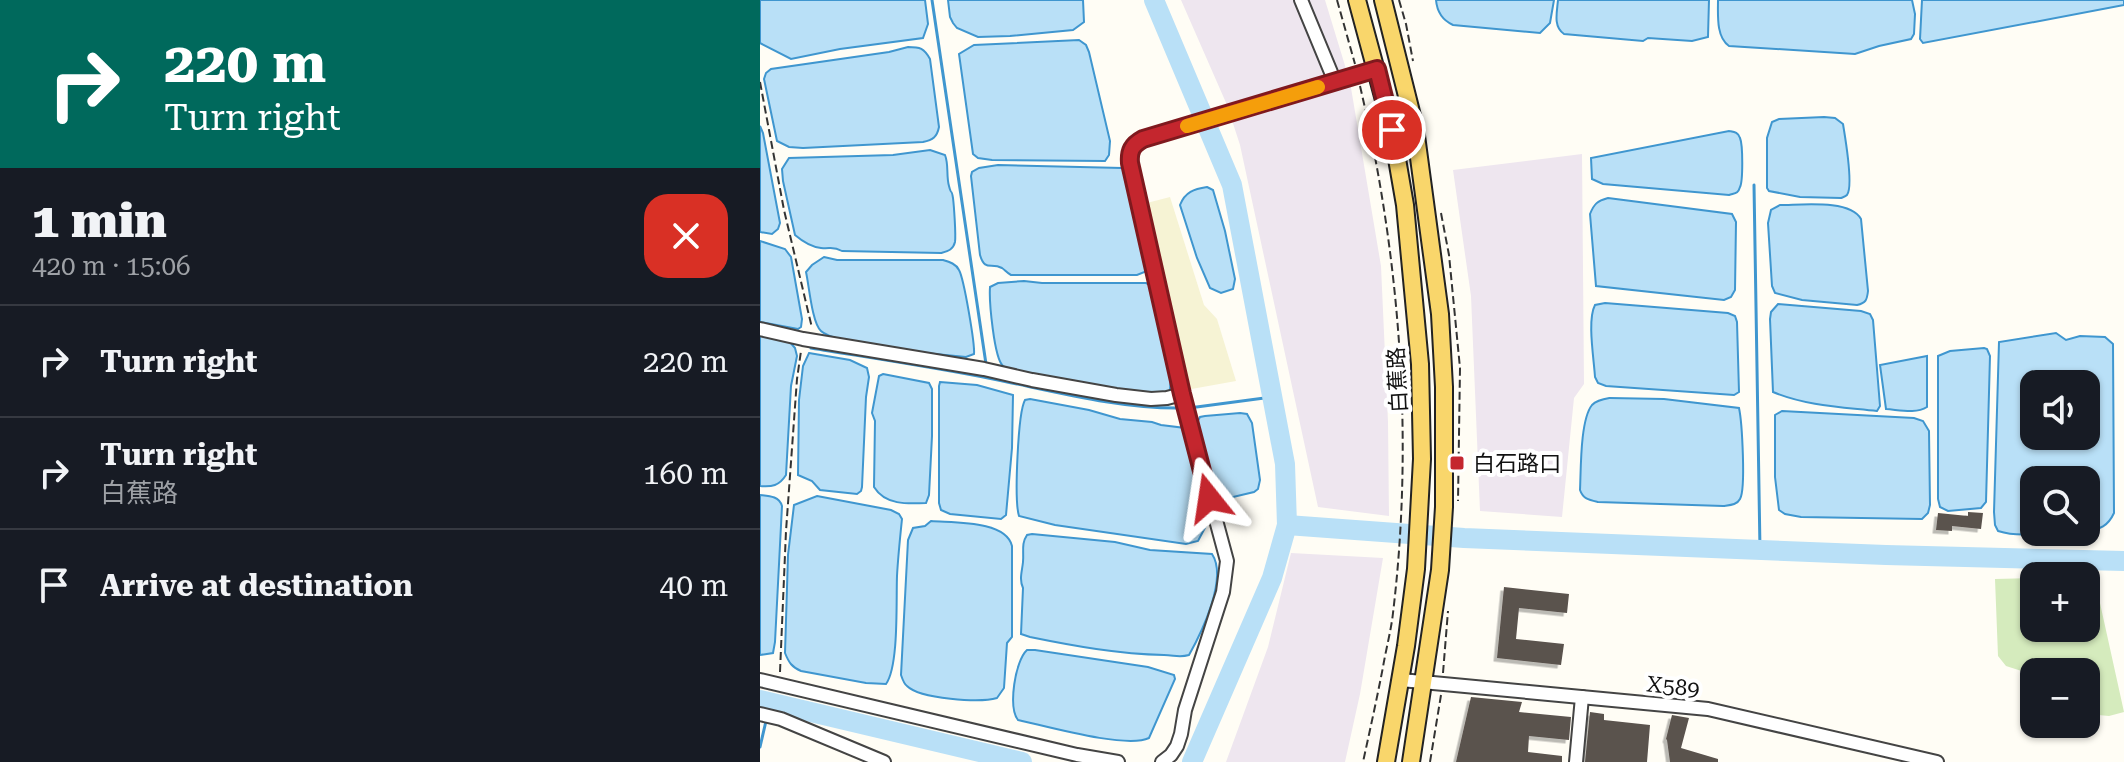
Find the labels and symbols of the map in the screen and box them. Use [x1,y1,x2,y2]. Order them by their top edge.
pin [1358,96,1426,164]
street label: 白蕉路 [1383,346,1412,414]
place label: 白石路口 [1473,451,1561,476]
marker: 白石路口 [1448,454,1466,472]
position arrow [1167,456,1251,540]
street label: X589 [1645,671,1701,702]

